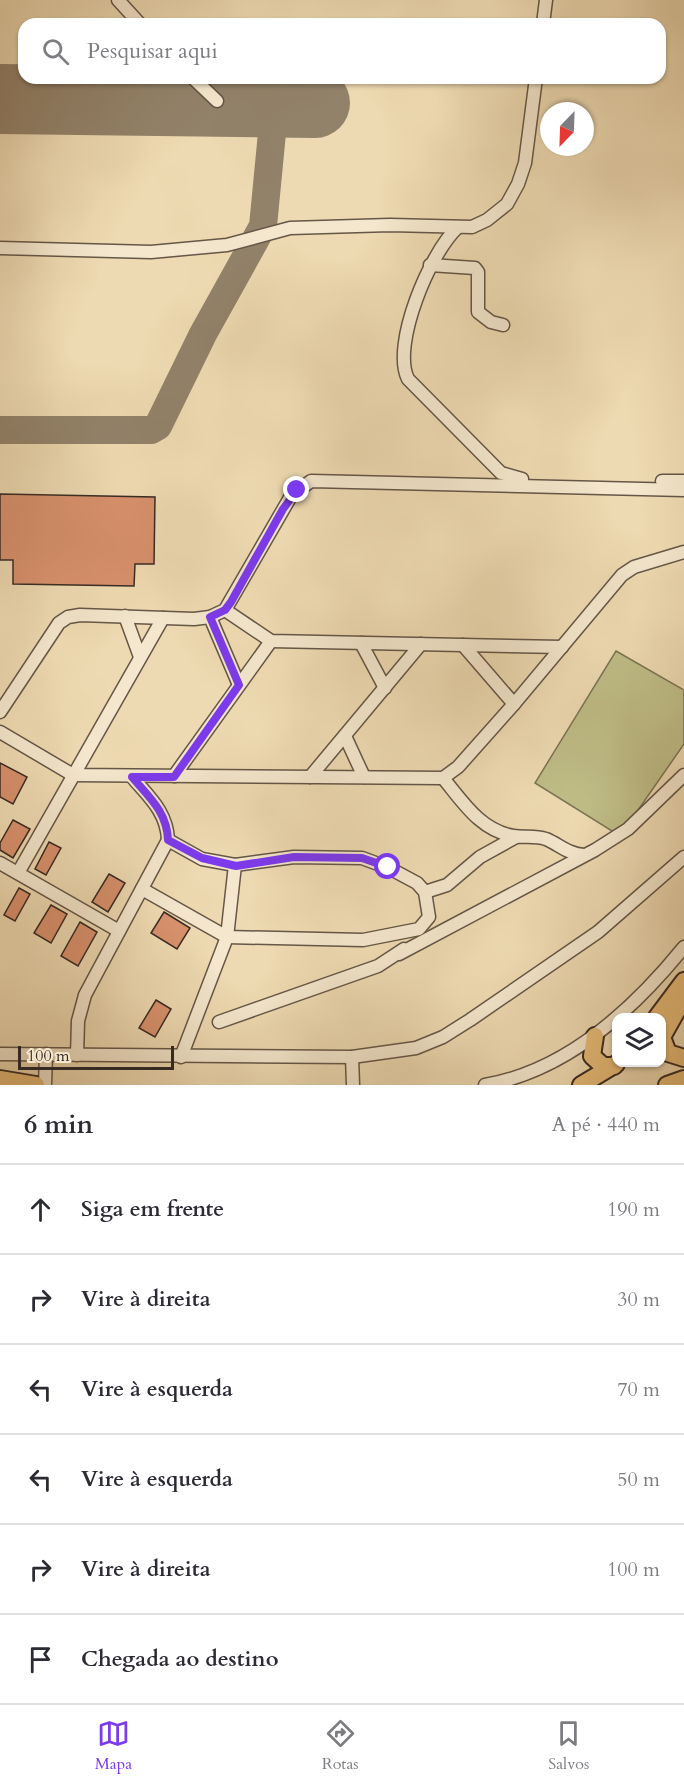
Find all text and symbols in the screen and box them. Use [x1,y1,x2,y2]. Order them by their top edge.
search box [18,18,666,84]
icon: search [39,35,72,68]
text: Pesquisar aqui [87,36,218,66]
north arrow [540,102,594,156]
route end [283,476,309,502]
route start [374,853,400,879]
map controls [612,1013,666,1067]
button: layers [612,1013,666,1067]
scale bar [18,1043,174,1070]
text: 100 m [27,1045,69,1067]
text: 6 min [24,1107,93,1142]
text: A pé · 440 m [552,1111,660,1138]
icon: ahead [24,1193,57,1226]
text: Siga em frente [81,1194,224,1224]
text: 190 m [607,1196,660,1223]
icon: right [24,1283,57,1316]
text: Vire à direita [81,1284,211,1314]
text: 30 m [617,1286,660,1313]
icon: left [24,1373,57,1406]
text: Vire à esquerda [81,1374,233,1404]
text: 70 m [617,1376,660,1403]
icon: left [24,1463,57,1496]
text: Vire à esquerda [81,1464,233,1494]
text: 50 m [617,1466,660,1493]
icon: right [24,1553,57,1586]
text: Vire à direita [81,1554,211,1584]
text: 100 m [607,1556,660,1583]
icon: arrive [24,1643,57,1676]
text: Chegada ao destino [81,1644,279,1674]
tab: Mapa [95,1717,132,1775]
tab: Rotas [322,1717,359,1775]
tab: Salvos [548,1717,589,1775]

